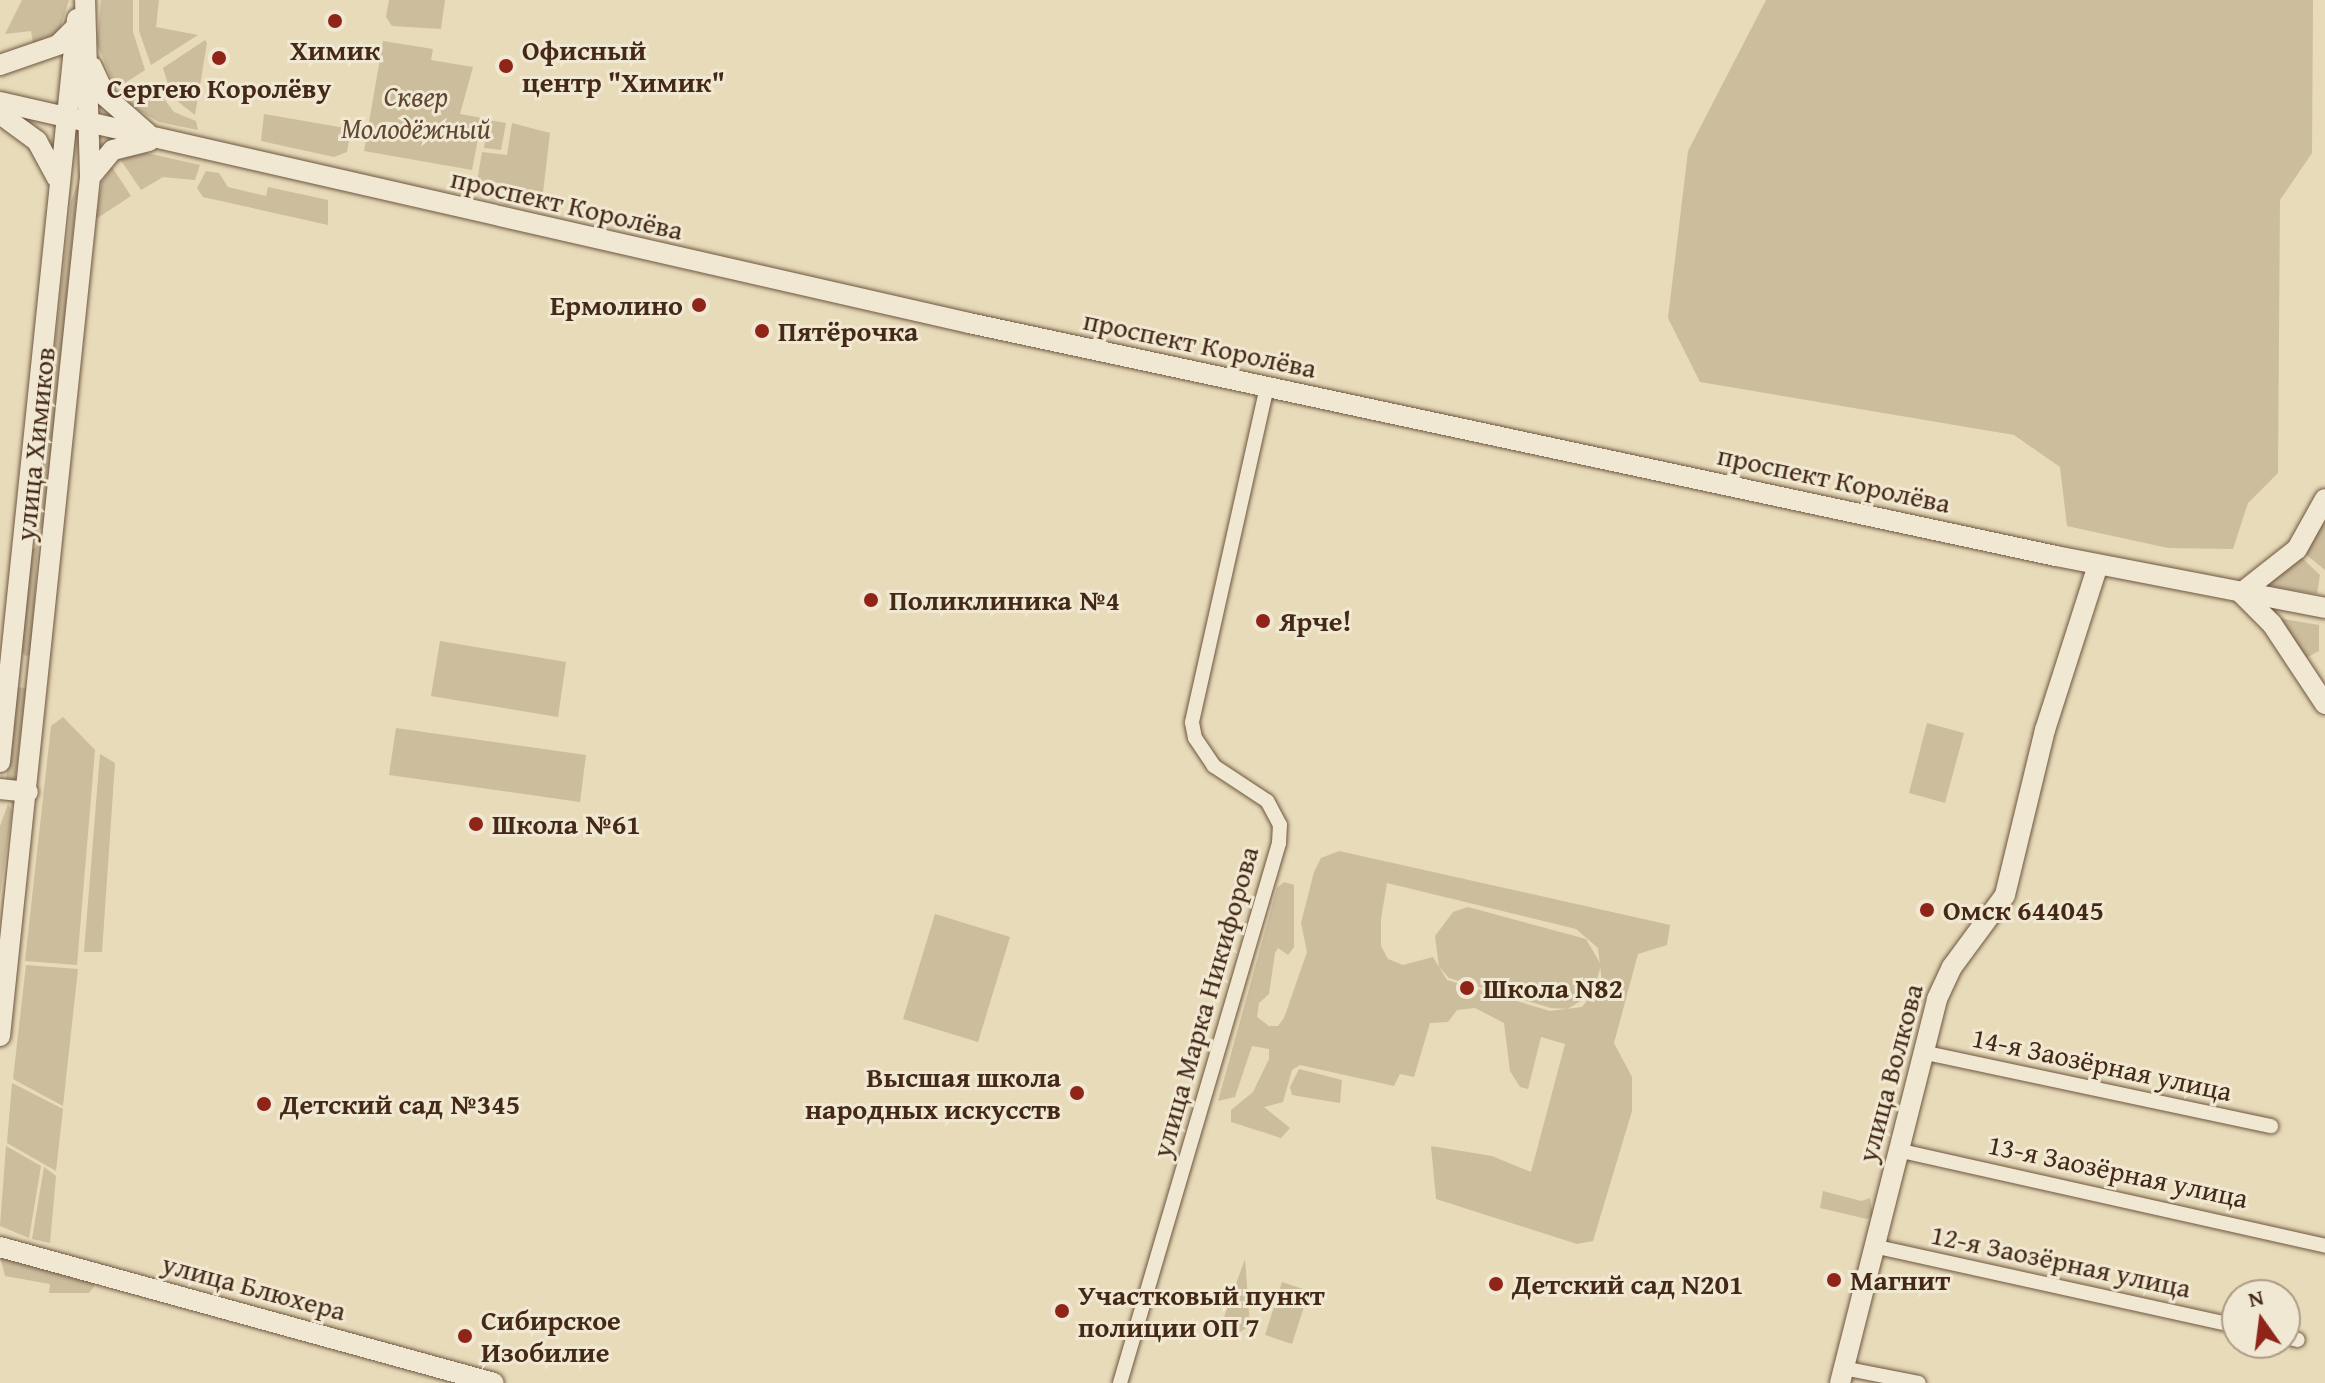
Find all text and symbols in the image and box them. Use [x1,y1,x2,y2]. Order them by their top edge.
marker: Химик [326,12,344,30]
place label: Химик [290,33,380,67]
place label: Офисный центр "Химик" [522,33,725,99]
marker: Сергею Королёву [210,49,228,67]
marker: Офисный центр "Химик" [497,57,515,75]
place label: Сергею Королёву [107,71,331,105]
park label: Сквер Молодёжный [341,79,491,145]
street label: проспект Королёва [448,161,686,247]
place label: Ермолино [550,288,683,322]
marker: Ермолино [690,296,708,314]
street label: проспект Королёва [1080,303,1320,385]
place label: Пятёрочка [778,314,918,348]
marker: Пятёрочка [753,322,771,340]
street label: улица Химиков [8,345,62,543]
street label: проспект Королёва [1714,438,1954,520]
place label: Поликлиника №4 [889,583,1120,617]
marker: Поликлиника №4 [860,589,882,611]
place label: Ярче! [1279,604,1352,638]
marker: Ярче! [1254,612,1272,630]
place label: Школа №61 [492,807,641,841]
marker: Школа №61 [467,815,485,833]
street label: улица Марка Никифорова [1144,842,1266,1162]
place label: Омск 644045 [1943,893,2104,927]
marker: Омск 644045 [1918,901,1936,919]
place label: Школа N82 [1483,971,1623,1005]
marker: Школа N82 [1458,979,1476,997]
street label: улица Волкова [1850,980,1930,1166]
street label: 14-я Заозёрная улица [1969,1020,2235,1108]
place label: Высшая школа народных искусств [805,1060,1061,1126]
marker: Высшая школа народных искусств [1068,1084,1086,1102]
place label: Детский сад №345 [280,1087,520,1121]
marker: Детский сад №345 [255,1095,273,1113]
street label: 13-я Заозёрная улица [1985,1127,2251,1215]
street label: 12-я Заозёрная улица [1928,1217,2194,1305]
street label: улица Блюхера [158,1246,350,1328]
place label: Магнит [1850,1263,1950,1297]
place label: Детский сад N201 [1512,1267,1743,1301]
marker: Магнит [1825,1271,1843,1289]
marker: Детский сад N201 [1487,1275,1505,1293]
place label: Участковый пункт полиции ОП 7 [1078,1278,1325,1344]
north arrow [2221,1279,2301,1359]
text: N [2245,1280,2267,1315]
marker: Участковый пункт полиции ОП 7 [1053,1302,1071,1320]
place label: Сибирское Изобилие [481,1303,621,1369]
marker: Сибирское Изобилие [456,1327,474,1345]

